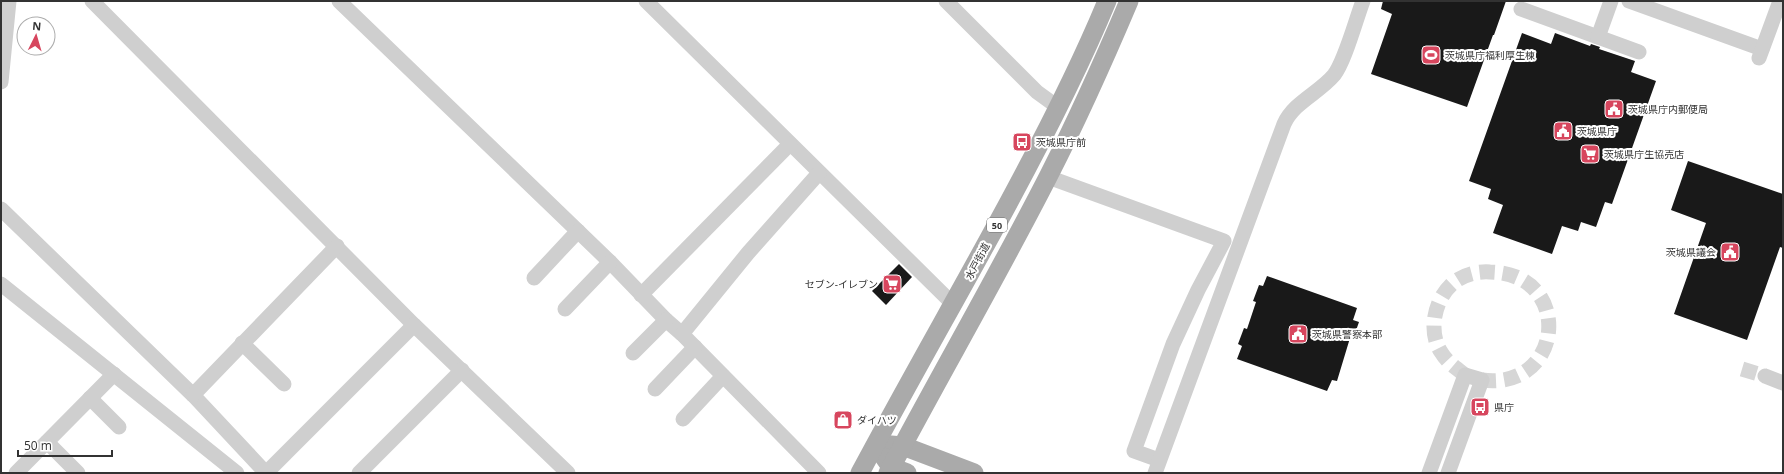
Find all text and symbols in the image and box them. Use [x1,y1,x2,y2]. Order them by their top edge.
north arrow [16,16,56,56]
text: N [32,18,42,33]
sports icon: 茨城県庁福利厚生棟 [1420,44,1442,66]
place label: 茨城県庁福利厚生棟 [1445,48,1535,62]
public building icon: 茨城県庁内郵便局 [1603,98,1625,120]
place label: 茨城県庁内郵便局 [1628,102,1708,116]
public building icon: 茨城県庁 [1552,120,1574,142]
place label: 茨城県庁 [1577,124,1617,138]
bus stop icon: 茨城県庁前 [1011,131,1033,153]
place label: 茨城県庁前 [1036,135,1086,149]
supermarket icon: 茨城県庁生協売店 [1579,143,1601,165]
place label: 茨城県庁生協売店 [1604,147,1684,161]
road number: 50 [987,218,1007,232]
street label: 水戸街道 [961,240,993,282]
public building icon: 茨城県議会 [1719,241,1741,263]
place label: 茨城県議会 [1666,245,1716,259]
supermarket icon: セブン-イレブン [881,273,903,295]
place label: セブン-イレブン [805,277,878,291]
public building icon: 茨城県警察本部 [1287,323,1309,345]
place label: 茨城県警察本部 [1312,327,1382,341]
bus stop icon: 県庁 [1469,396,1491,418]
place label: 県庁 [1494,400,1514,414]
shop icon: ダイハツ [832,409,854,431]
place label: ダイハツ [857,413,897,427]
scale bar [18,432,112,458]
text: 50 m [24,437,52,454]

